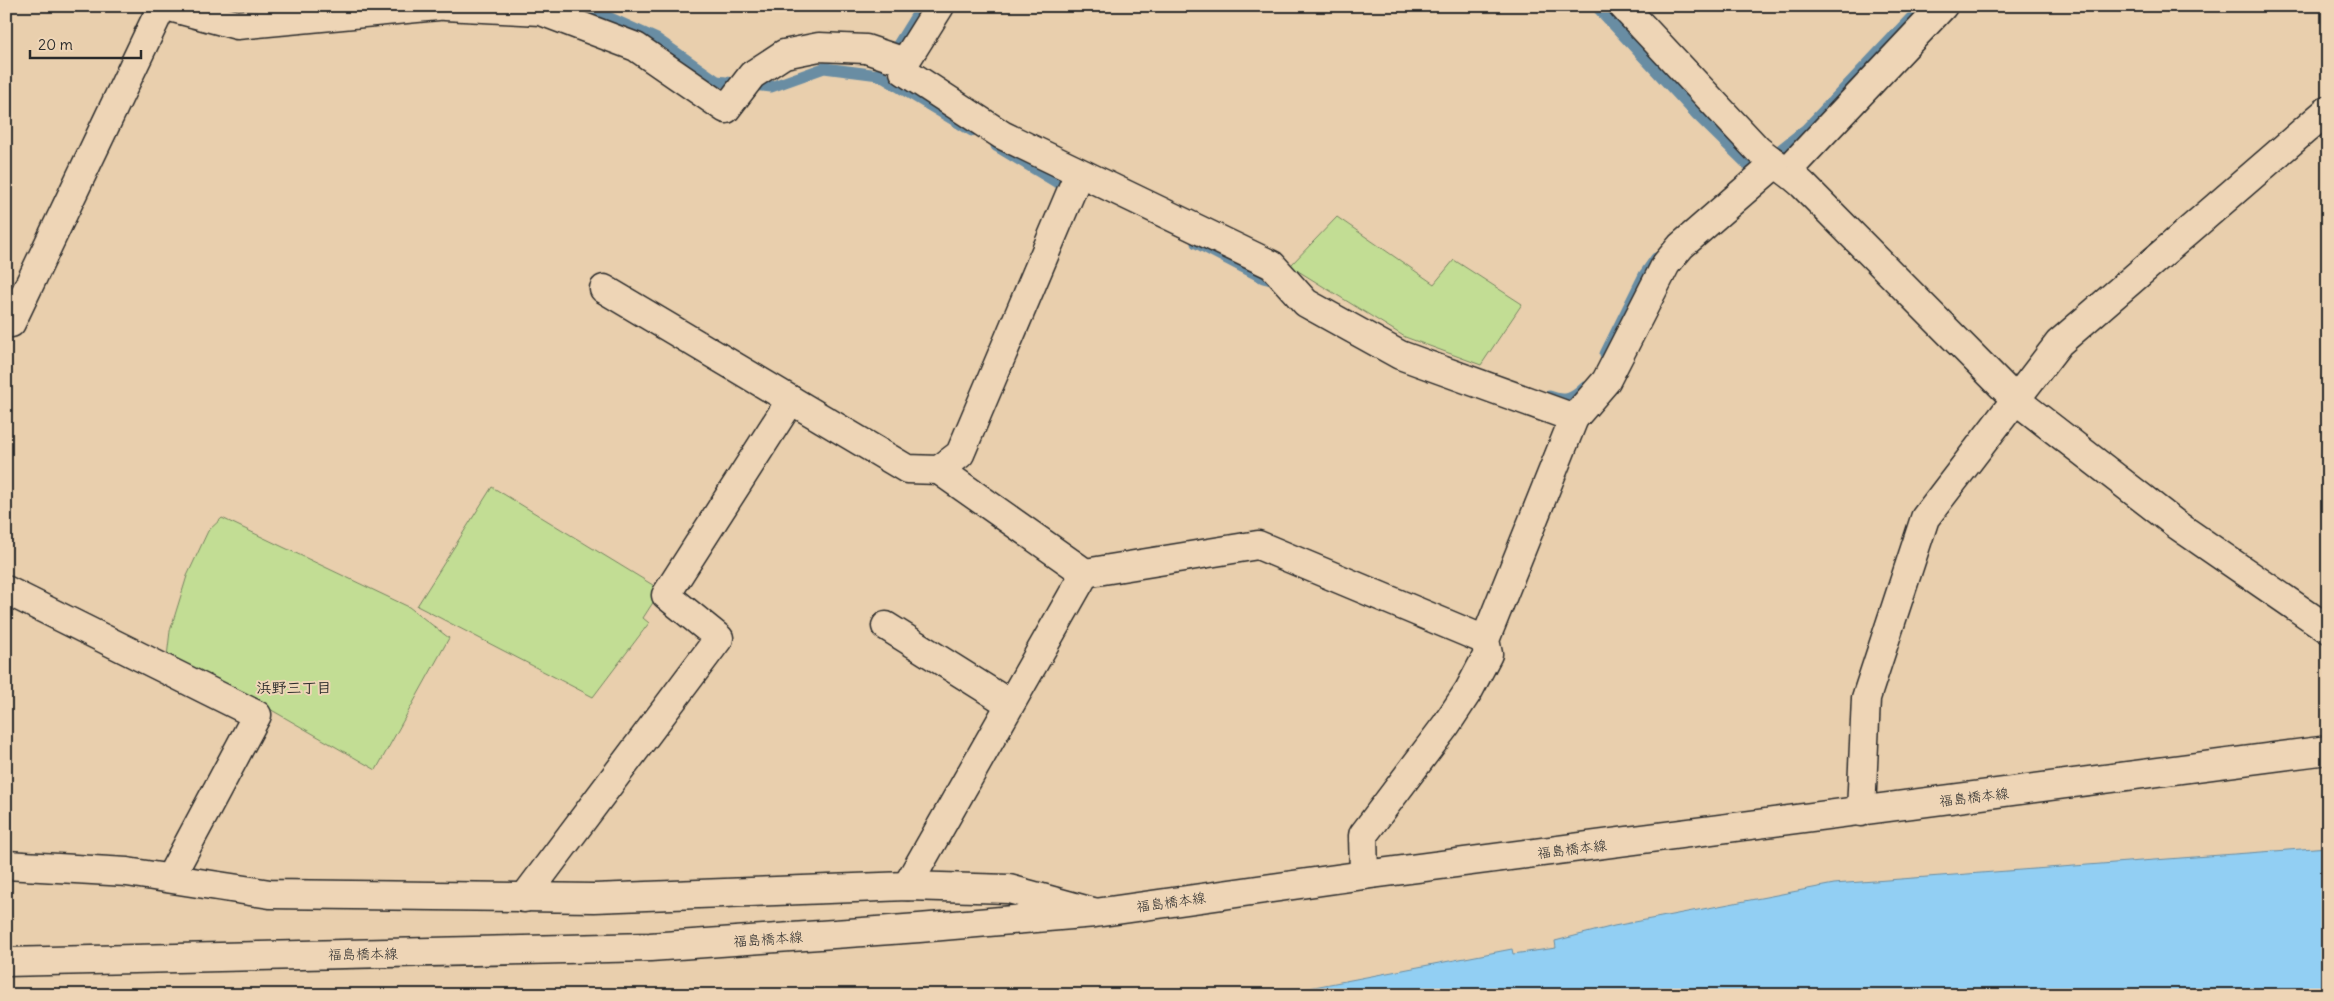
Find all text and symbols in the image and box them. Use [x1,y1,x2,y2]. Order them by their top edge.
scale bar [30,28,141,60]
text: 20 m [38,35,73,54]
district label: 浜野三丁目 [256,678,332,697]
street label: 福島橋本線 [1938,784,2010,810]
street label: 福島橋本線 [1536,836,1608,862]
street label: 福島橋本線 [1135,888,1207,916]
street label: 福島橋本線 [732,928,804,950]
street label: 福島橋本線 [328,944,398,964]

